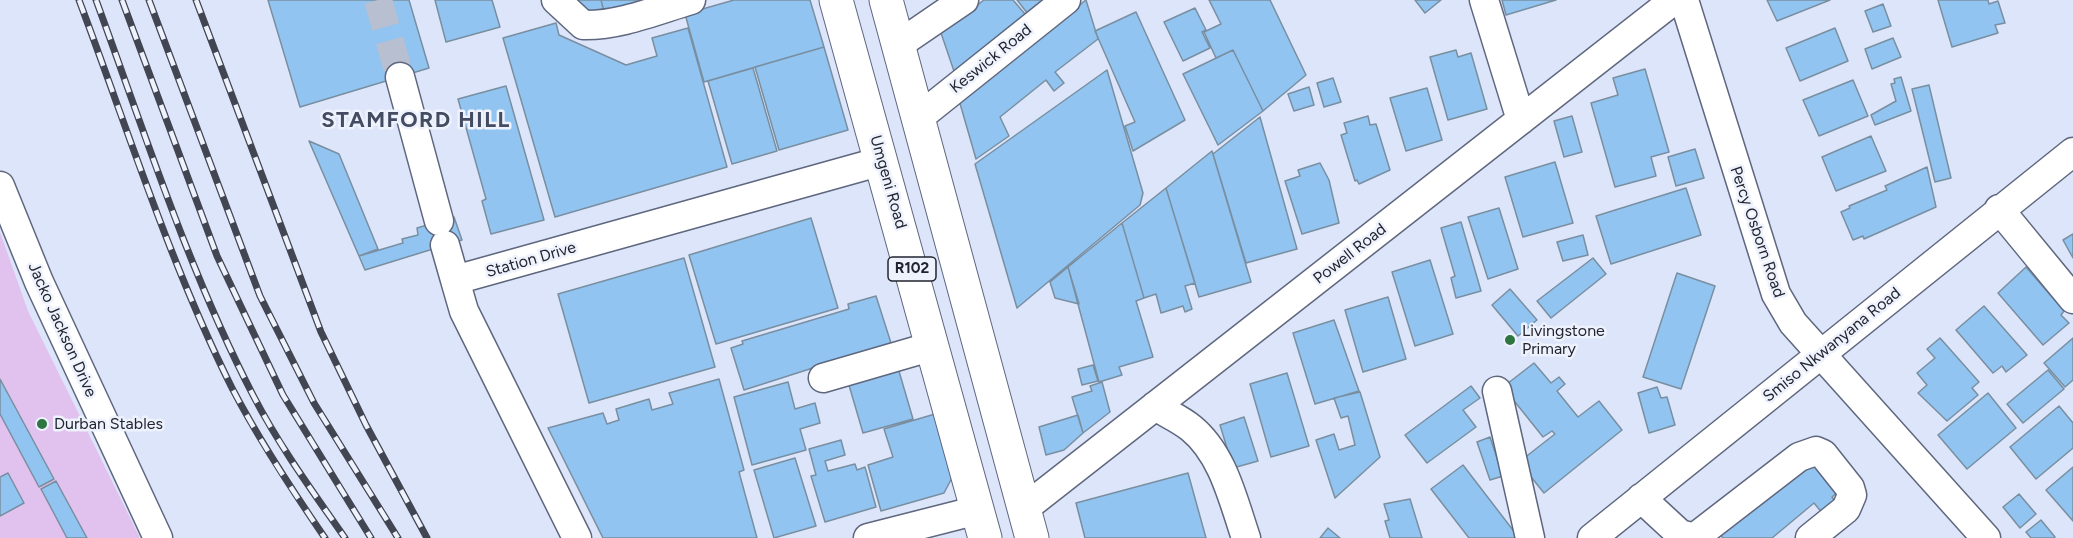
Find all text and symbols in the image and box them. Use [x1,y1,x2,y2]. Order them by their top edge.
street label: Keswick Road [946,20,1036,98]
district label: STAMFORD HILL [321,108,511,134]
street label: Umgeni Road [865,133,911,231]
street label: Percy Osborn Road [1726,164,1788,300]
street label: Powell Road [1310,220,1390,288]
street label: Station Drive [484,238,578,282]
road number: R102 [888,257,936,281]
street label: Jacko Jackson Drive [24,260,100,400]
street label: Smiso Nkwanyana Road [1759,284,1905,406]
place label: Livingstone Primary [1522,321,1605,359]
marker: Livingstone Primary [1503,333,1517,347]
place label: Durban Stables [54,414,163,434]
marker: Durban Stables [35,417,49,431]

